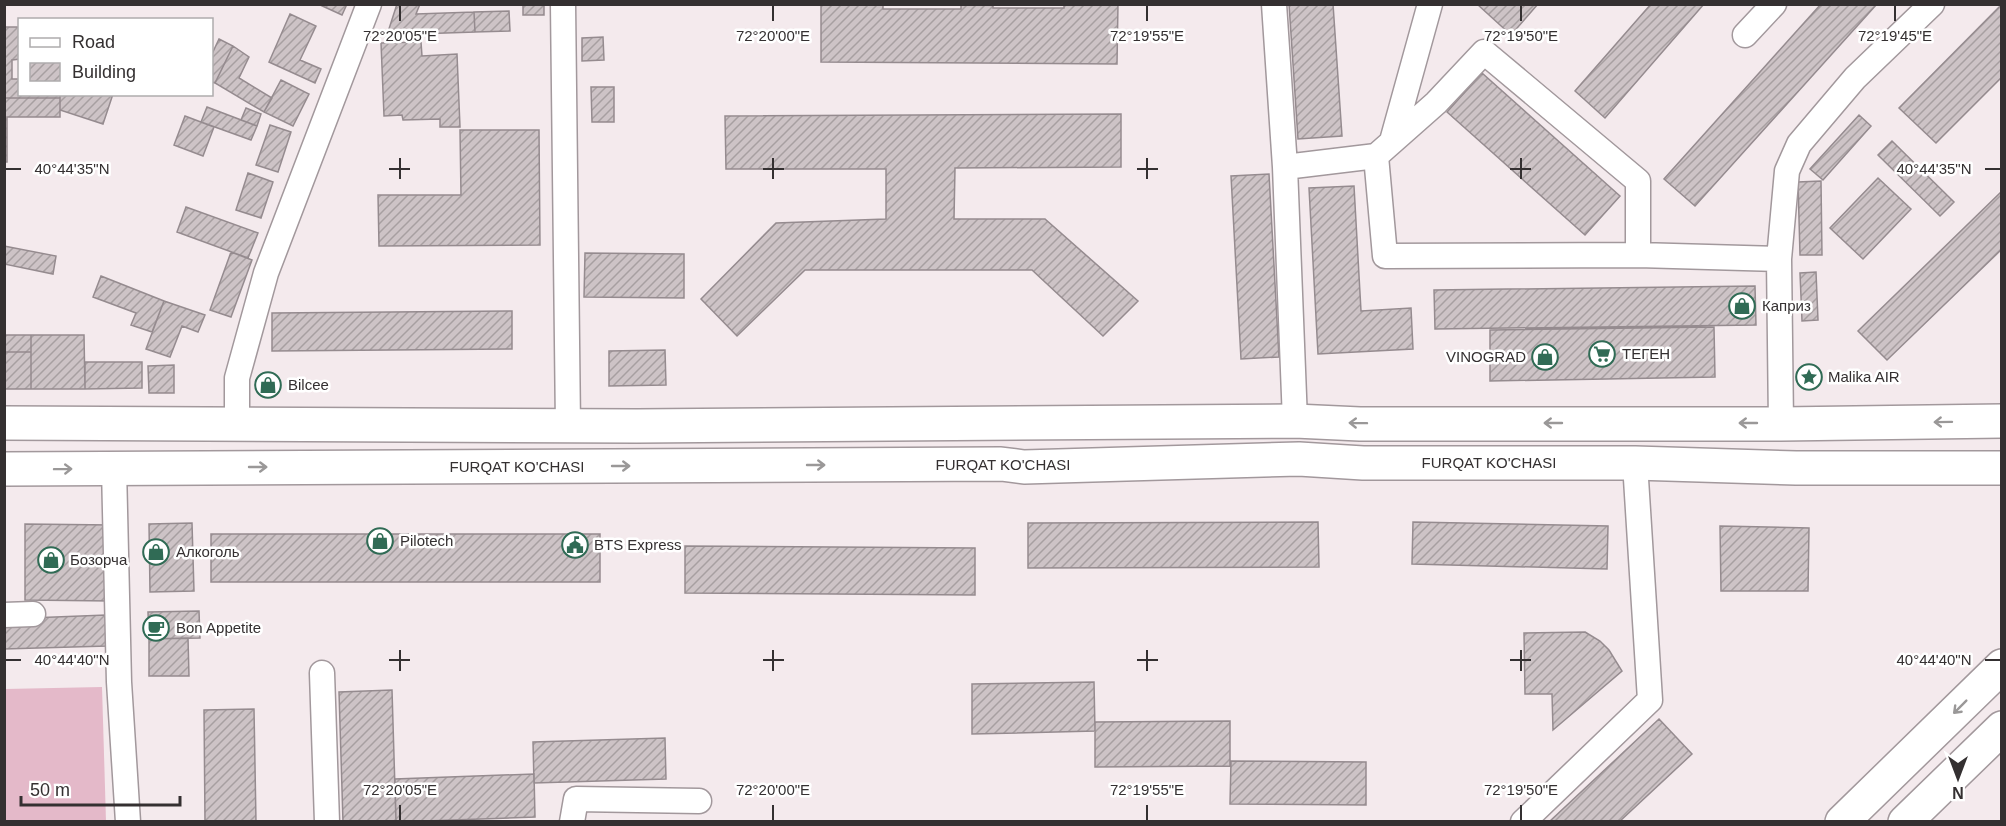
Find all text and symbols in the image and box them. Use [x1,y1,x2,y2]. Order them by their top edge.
legend [18,18,213,96]
text: 72°20'05"E [363,27,437,44]
text: 72°20'00"E [736,27,810,44]
text: 72°19'55"E [1110,27,1184,44]
text: 72°19'50"E [1484,27,1558,44]
text: 72°19'45"E [1858,27,1932,44]
text: Road [72,32,115,52]
text: Building [72,62,136,82]
text: 40°44'35"N [34,160,110,177]
text: 40°44'35"N [1896,160,1972,177]
shop icon: Каприз [1727,291,1757,321]
place label: Каприз [1762,297,1811,314]
supermarket icon: ТЕГЕН [1587,339,1617,369]
shop icon: VINOGRAD [1530,342,1560,372]
place label: ТЕГЕН [1622,345,1670,362]
place label: VINOGRAD [1446,348,1526,365]
place icon: Malika AIR [1794,362,1824,392]
place label: Malika AIR [1828,368,1900,385]
shop icon: Bilcee [253,370,283,400]
place label: Bilcee [288,376,329,393]
one-way arrow [1934,416,1954,428]
one-way arrow [1544,417,1564,429]
one-way arrow [1349,418,1369,429]
one-way arrow [1739,418,1759,429]
street label: FURQAT KO'CHASI [1422,454,1556,471]
street label: FURQAT KO'CHASI [936,456,1070,473]
street label: FURQAT KO'CHASI [450,458,584,475]
one-way arrow [805,459,825,471]
one-way arrow [247,461,267,473]
one-way arrow [610,461,630,472]
one-way arrow [52,463,72,474]
shop icon: Pilotech [365,526,395,556]
public building icon: BTS Express [560,530,590,560]
place label: Pilotech [400,532,453,549]
place label: BTS Express [594,536,682,553]
shop icon: Алкоголь [141,537,171,567]
place label: Алкоголь [176,543,240,560]
shop icon: Бозорча [36,545,66,575]
place label: Бозорча [70,551,128,568]
cafe icon: Bon Appetite [141,613,171,643]
place label: Bon Appetite [176,619,261,636]
text: 40°44'40"N [34,651,110,668]
text: 40°44'40"N [1896,651,1972,668]
one-way arrow [1953,699,1968,714]
north arrow [1928,748,1988,808]
scale bar [21,769,180,807]
text: 50 m [30,780,70,800]
text: 72°20'05"E [363,781,437,798]
text: 72°20'00"E [736,781,810,798]
text: 72°19'55"E [1110,781,1184,798]
text: 72°19'50"E [1484,781,1558,798]
text: N [1952,784,1964,801]

